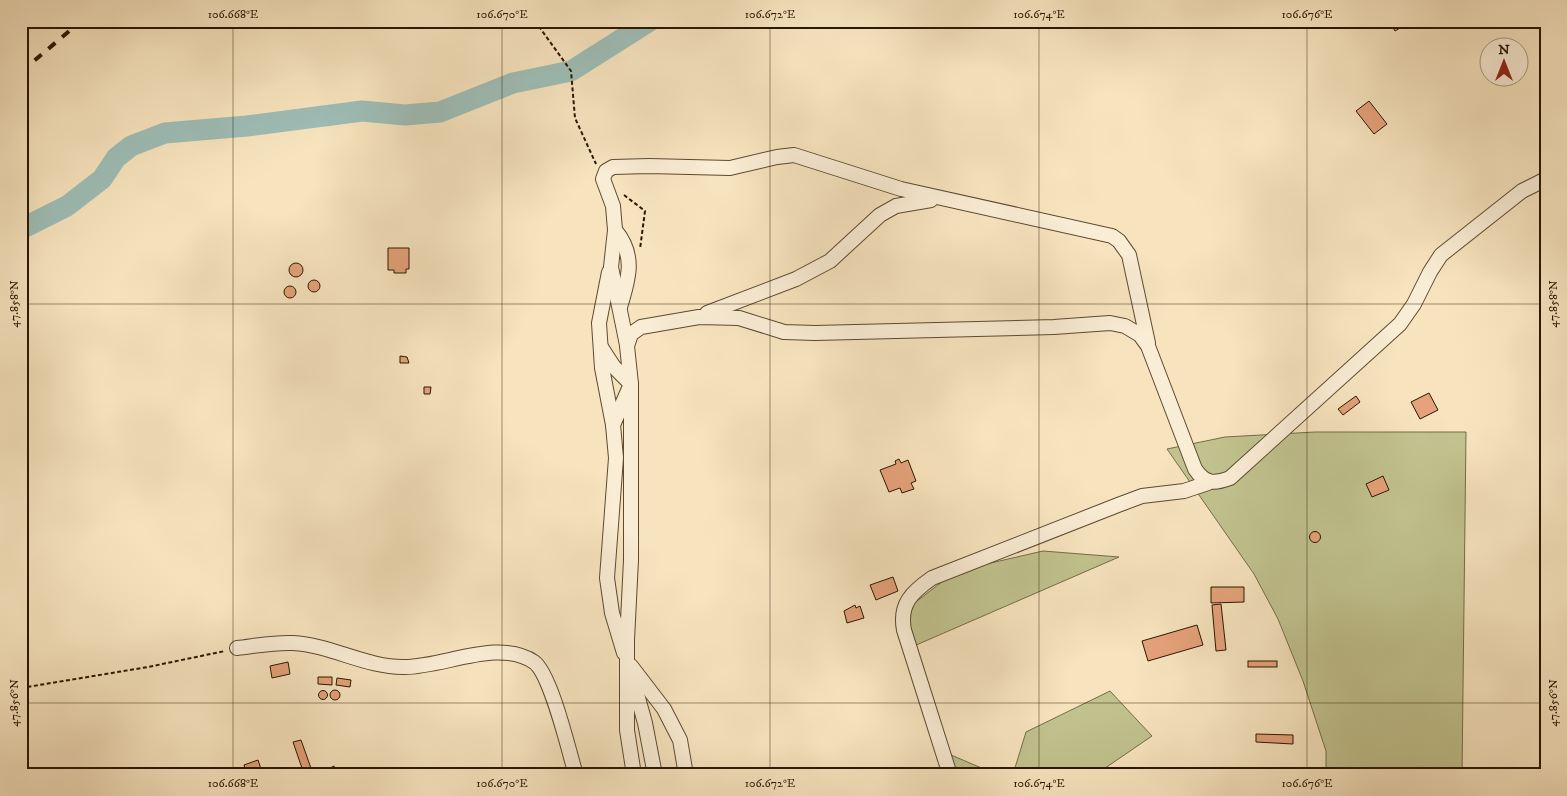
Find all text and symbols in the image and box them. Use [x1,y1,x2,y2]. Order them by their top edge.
text: 106.668°E [208,7,259,22]
text: 106.670°E [476,7,528,22]
text: 106.672°E [745,7,796,22]
text: 106.674°E [1013,7,1065,22]
text: 106.676°E [1281,7,1333,22]
north arrow [1480,38,1530,88]
text: N [1498,41,1510,59]
text: 47.858°N [7,280,22,328]
text: 47.858°N [1546,280,1561,328]
text: 47.856°N [7,679,22,727]
text: 47.856°N [1546,679,1561,727]
text: 106.668°E [208,776,259,791]
text: 106.670°E [476,776,528,791]
text: 106.672°E [745,776,796,791]
text: 106.674°E [1013,776,1065,791]
text: 106.676°E [1281,776,1333,791]

